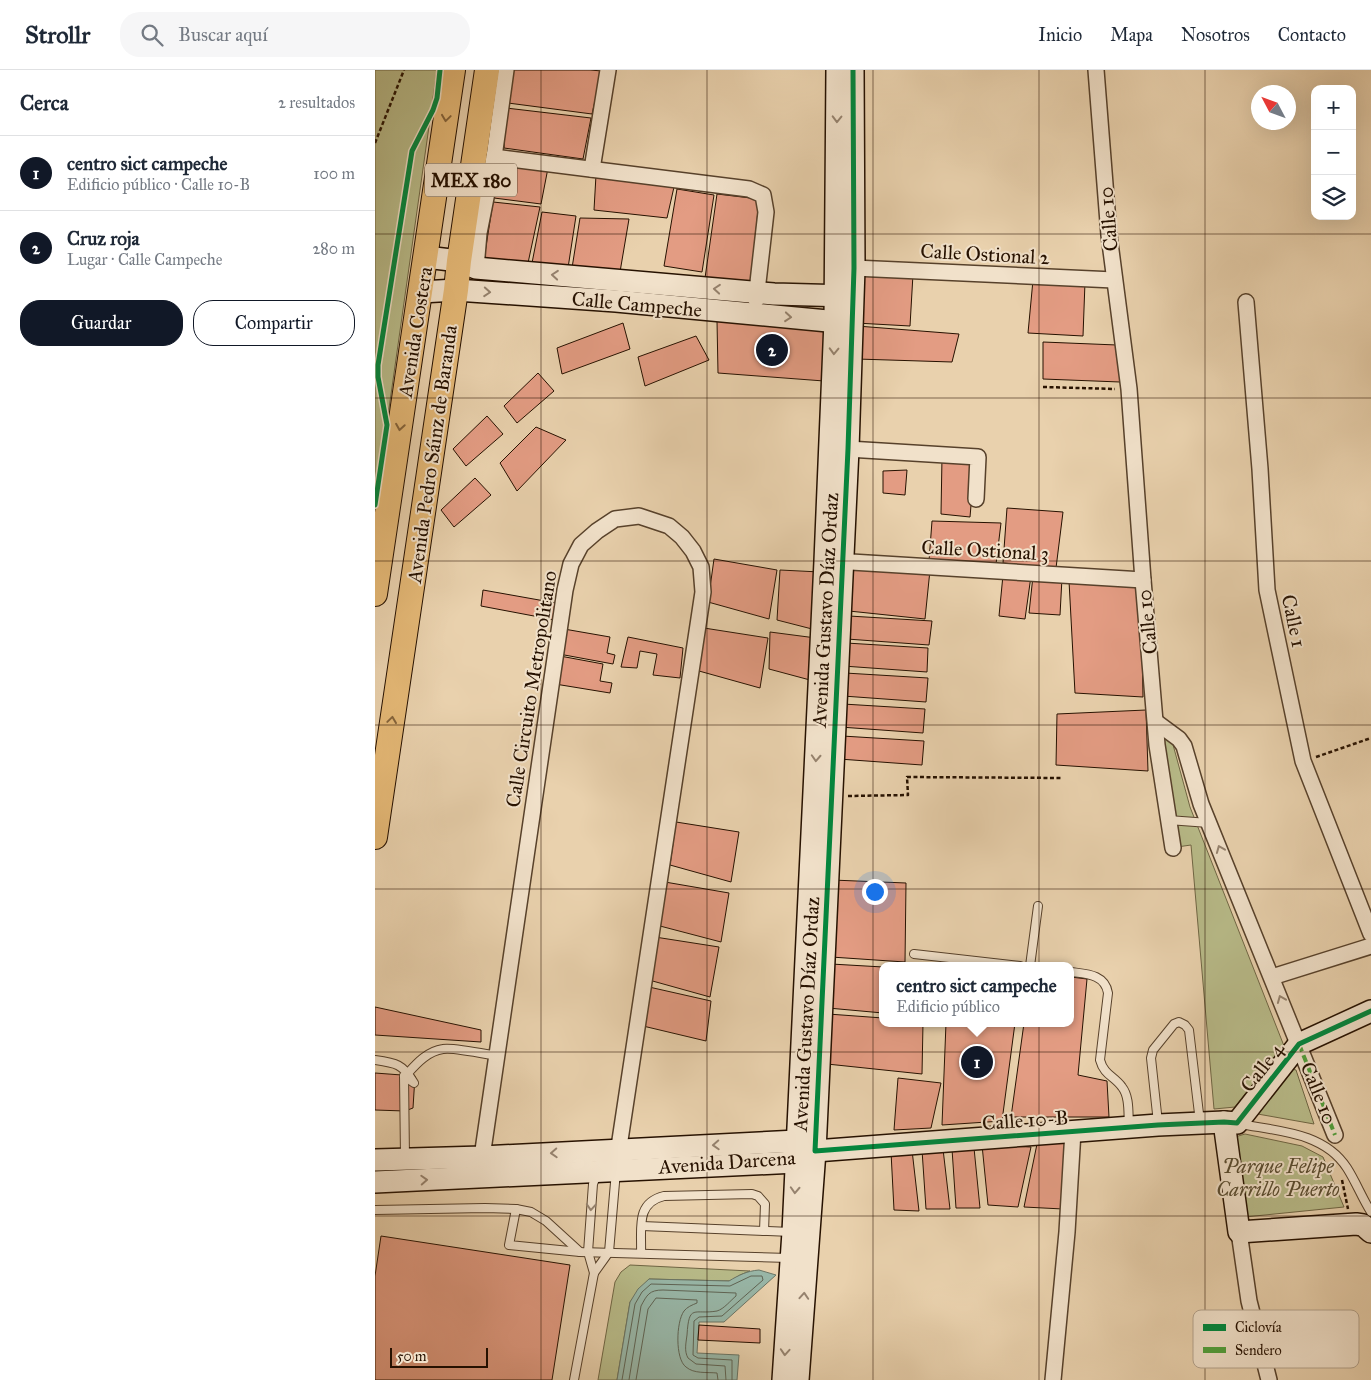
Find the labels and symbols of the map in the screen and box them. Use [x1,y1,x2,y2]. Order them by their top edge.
north arrow [1251,85,1296,130]
one-way arrow [442,114,452,123]
one-way arrow [832,115,842,123]
road number: MEX 180 [425,164,517,196]
street label: Calle 10 [1093,186,1123,252]
street label: Calle Ostional 2 [920,239,1050,269]
street label: Avenida Costera [393,264,437,400]
one-way arrow [551,270,559,281]
one-way arrow [713,284,721,295]
one-way arrow [483,286,491,297]
street label: Calle Campeche [571,286,703,322]
one-way arrow [785,312,793,323]
street label: Avenida Pedro Sáinz de Baranda [402,323,462,585]
pin: 2 [756,331,788,369]
one-way arrow [829,348,839,355]
one-way arrow [396,423,406,431]
street label: Avenida Gustavo Díaz Ordaz [807,492,843,729]
street label: Calle Ostional 3 [921,535,1049,565]
street label: Calle Circuito Metropolitano [500,569,562,809]
street label: Calle 10 [1132,588,1162,656]
street label: Calle 1 [1277,592,1311,650]
one-way arrow [387,715,397,724]
one-way arrow [810,755,821,763]
one-way arrow [1215,845,1226,854]
your location [862,879,888,905]
street label: Avenida Gustavo Díaz Ordaz [788,896,824,1133]
one-way arrow [1276,995,1287,1004]
street label: Calle 4 [1235,1037,1289,1097]
pin: 1 [961,1043,993,1081]
street label: Calle 10 [1296,1058,1342,1128]
street label: Calle 10-B [981,1105,1069,1135]
one-way arrow [712,1139,720,1150]
street label: Avenida Darcena [657,1145,797,1179]
one-way arrow [549,1147,557,1158]
park label: Parque Felipe Carrillo Puerto [1216,1154,1340,1201]
one-way arrow [420,1174,428,1185]
one-way arrow [789,1186,800,1194]
one-way arrow [586,1203,597,1211]
one-way arrow [798,1292,809,1300]
legend [1193,1310,1359,1368]
text: Ciclovía [1235,1319,1282,1336]
text: Sendero [1235,1342,1282,1359]
scale bar [390,1345,487,1368]
one-way arrow [779,1348,790,1356]

